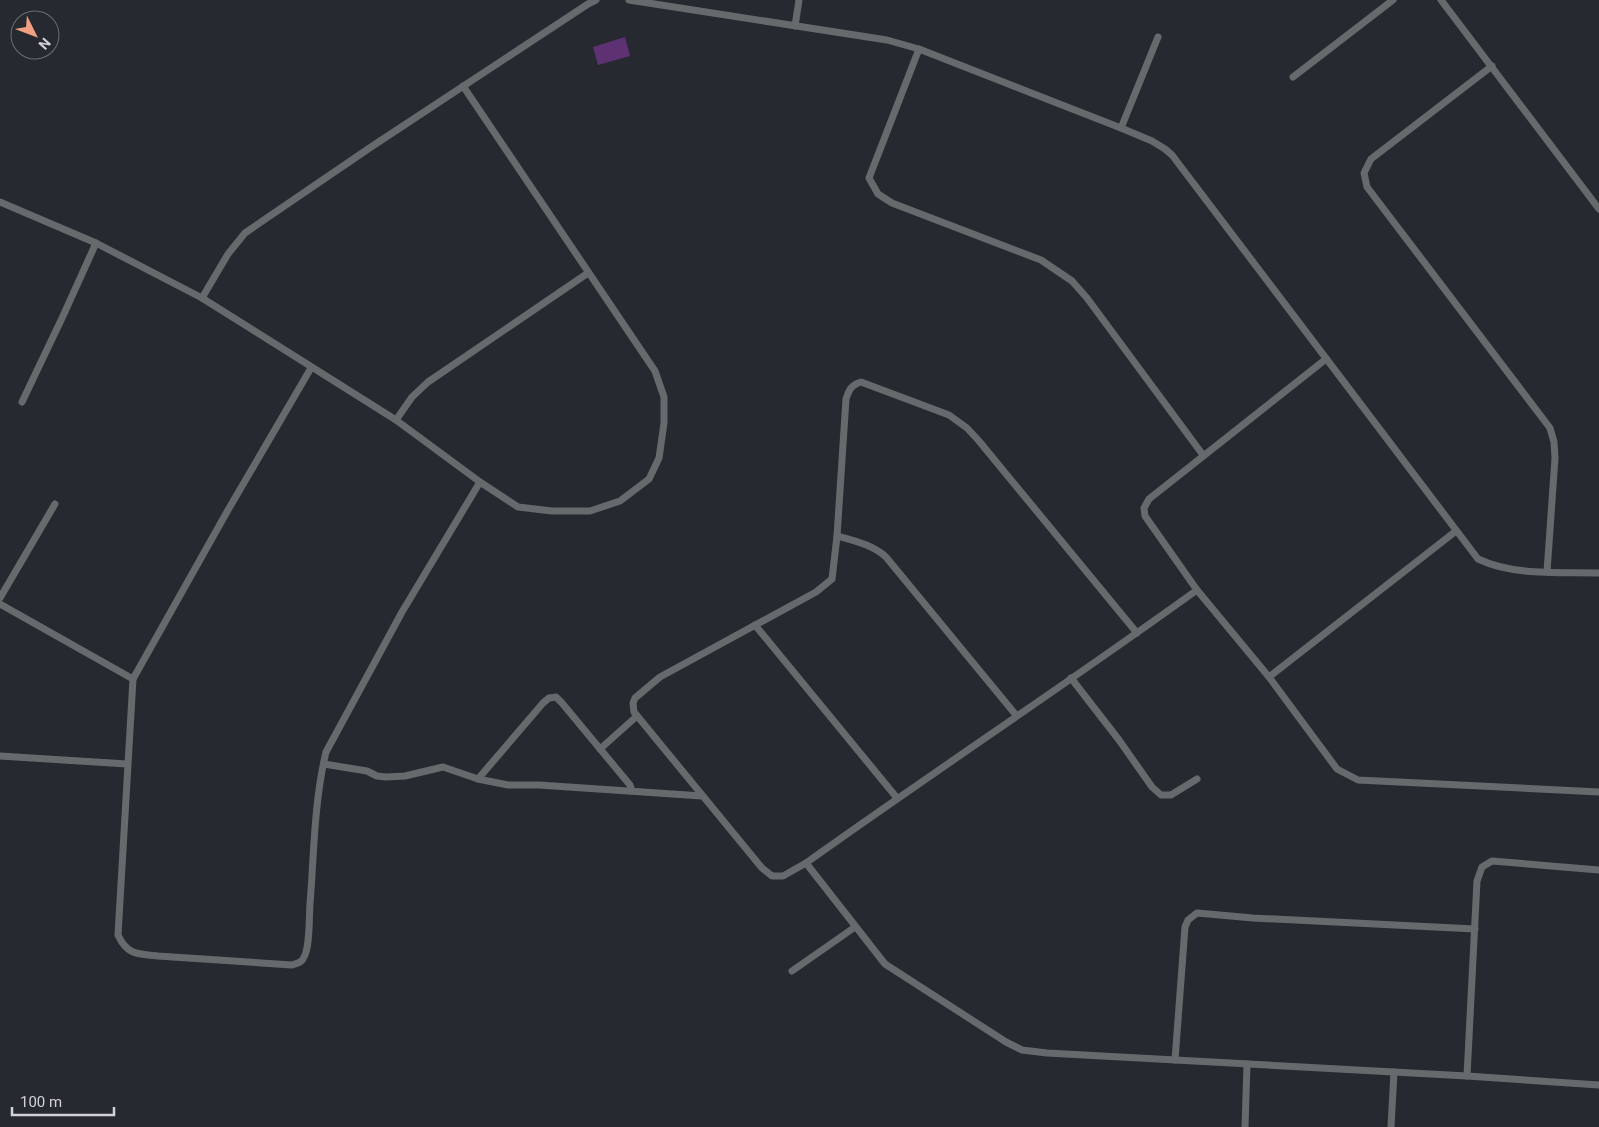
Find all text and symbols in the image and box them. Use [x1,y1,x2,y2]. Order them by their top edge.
north arrow [10,10,60,60]
text: N [35,35,54,53]
scale bar [12,1084,115,1116]
text: 100 m [20,1093,62,1111]

